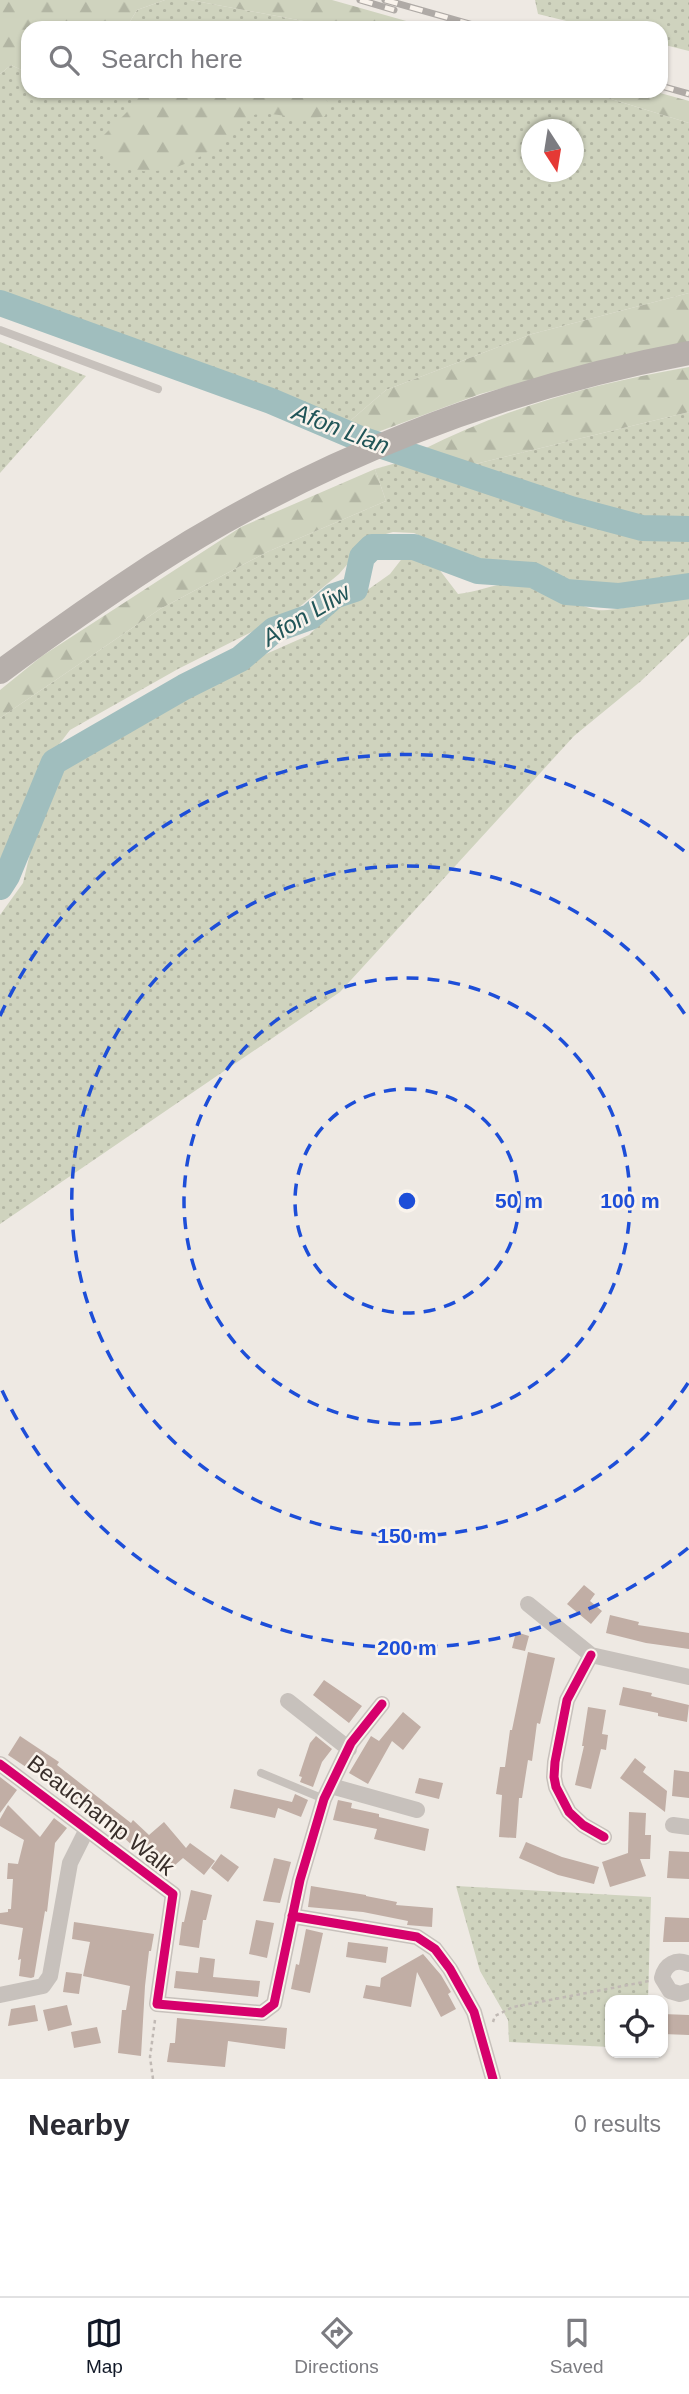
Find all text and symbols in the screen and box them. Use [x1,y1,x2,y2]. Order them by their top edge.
search box [21,21,668,98]
icon: search [45,41,83,79]
text: Search here [101,44,243,74]
north arrow [521,119,584,182]
water label: Afon Llan [287,397,393,459]
water label: Afon Lliw [255,577,356,652]
centre of rings [395,1189,419,1213]
text: 50 m [495,1189,543,1212]
text: 100 m [600,1189,660,1212]
text: 150 m [377,1524,437,1547]
text: 200 m [377,1636,437,1659]
street label: Beauchamp Walk [22,1750,180,1881]
map controls [605,1995,668,2058]
button: locate [605,1995,668,2058]
text: Nearby [28,2108,130,2141]
text: 0 results [574,2111,661,2137]
tab: Map [85,2314,123,2378]
tab: Directions [294,2314,379,2378]
tab: Saved [550,2314,604,2378]

